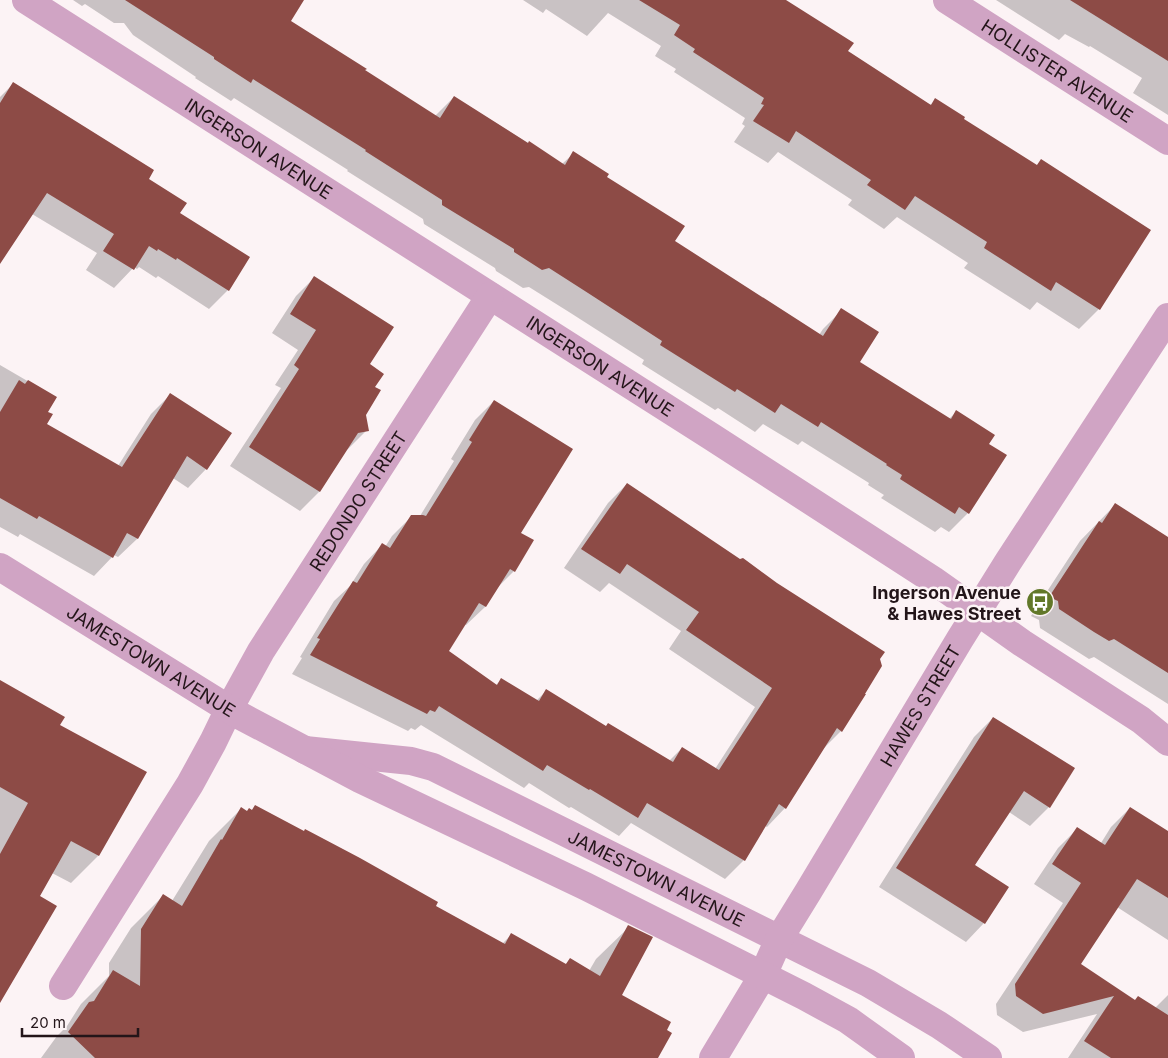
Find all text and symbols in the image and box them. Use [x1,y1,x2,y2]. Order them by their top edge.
street label: HOLLISTER AVENUE [978,14,1137,126]
street label: INGERSON AVENUE [181,94,336,203]
street label: INGERSON AVENUE [523,311,678,421]
street label: REDONDO STREET [305,427,411,575]
place label: Ingerson Avenue & Hawes Street [872,582,1021,624]
bus stop icon: Ingerson Avenue & Hawes Street [1025,587,1055,617]
street label: JAMESTOWN AVENUE [63,601,239,721]
street label: HAWES STREET [875,641,965,770]
street label: JAMESTOWN AVENUE [565,825,748,931]
scale bar [22,1006,139,1038]
text: 20 m [30,1013,66,1032]

